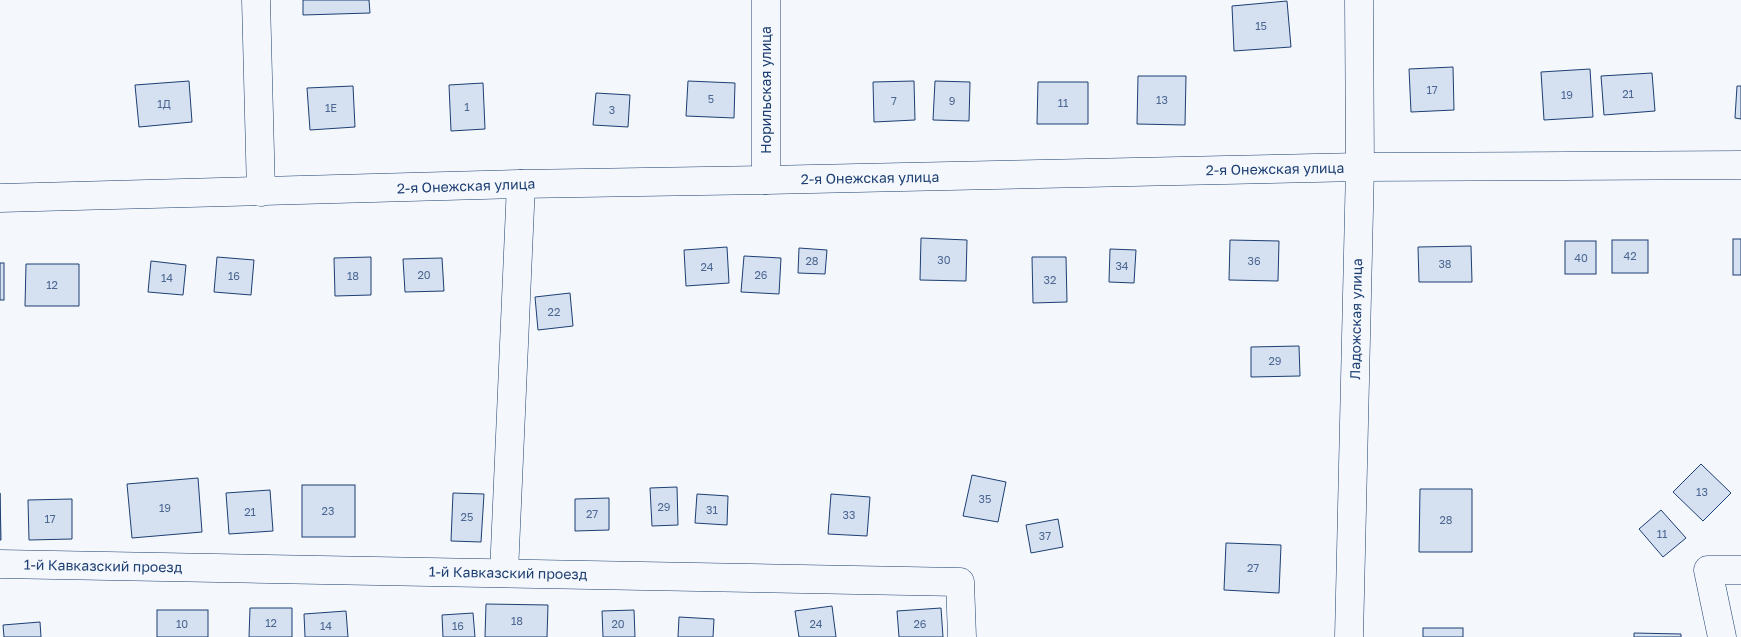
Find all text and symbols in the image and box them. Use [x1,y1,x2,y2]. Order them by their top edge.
house number: 15 [1255,19,1267,32]
street label: Норильская улица [757,26,774,154]
house number: 17 [1426,83,1438,96]
house number: 21 [1622,87,1634,100]
house number: 19 [1561,88,1573,101]
house number: 5 [708,92,714,105]
house number: 13 [1156,93,1168,106]
house number: 7 [891,94,897,107]
house number: 9 [949,94,955,107]
house number: 11 [1058,96,1068,109]
house number: 1Д [157,97,171,110]
house number: 1 [464,100,470,113]
house number: 1Е [325,101,337,114]
house number: 3 [609,103,615,116]
street label: 2-я Онежская улица [1206,159,1344,178]
street label: 2-я Онежская улица [801,168,939,187]
street label: 2-я Онежская улица [396,175,536,196]
house number: 42 [1623,249,1637,262]
house number: 40 [1574,251,1588,264]
house number: 30 [937,253,951,266]
house number: 28 [805,254,819,267]
house number: 36 [1247,254,1261,267]
house number: 38 [1438,257,1452,270]
street label: Ладожская улица [1346,258,1365,380]
house number: 34 [1115,259,1129,272]
house number: 24 [700,260,714,273]
house number: 20 [417,268,431,281]
house number: 26 [754,268,768,281]
house number: 16 [228,269,240,282]
house number: 18 [347,269,359,282]
house number: 14 [161,271,173,284]
house number: 32 [1044,273,1056,286]
house number: 12 [46,278,58,291]
house number: 22 [548,305,560,318]
house number: 29 [1268,354,1282,367]
house number: 13 [1696,485,1708,498]
house number: 35 [979,492,991,505]
house number: 29 [657,500,671,513]
house number: 19 [159,501,171,514]
house number: 31 [706,503,718,516]
house number: 23 [322,504,334,517]
house number: 21 [244,505,256,518]
house number: 27 [586,507,598,520]
house number: 33 [843,508,855,521]
house number: 25 [461,510,473,523]
house number: 17 [44,512,56,525]
house number: 28 [1439,513,1453,526]
house number: 11 [1657,527,1667,540]
house number: 37 [1039,529,1051,542]
street label: 1-й Кавказский проезд [24,556,183,575]
house number: 27 [1247,561,1259,574]
street label: 1-й Кавказский проезд [429,563,588,582]
house number: 18 [511,614,523,627]
house number: 12 [265,616,277,629]
house number: 10 [176,617,188,630]
house number: 20 [611,617,625,630]
house number: 24 [809,617,823,630]
house number: 26 [913,617,927,630]
house number: 14 [320,619,332,632]
house number: 16 [452,619,464,632]

